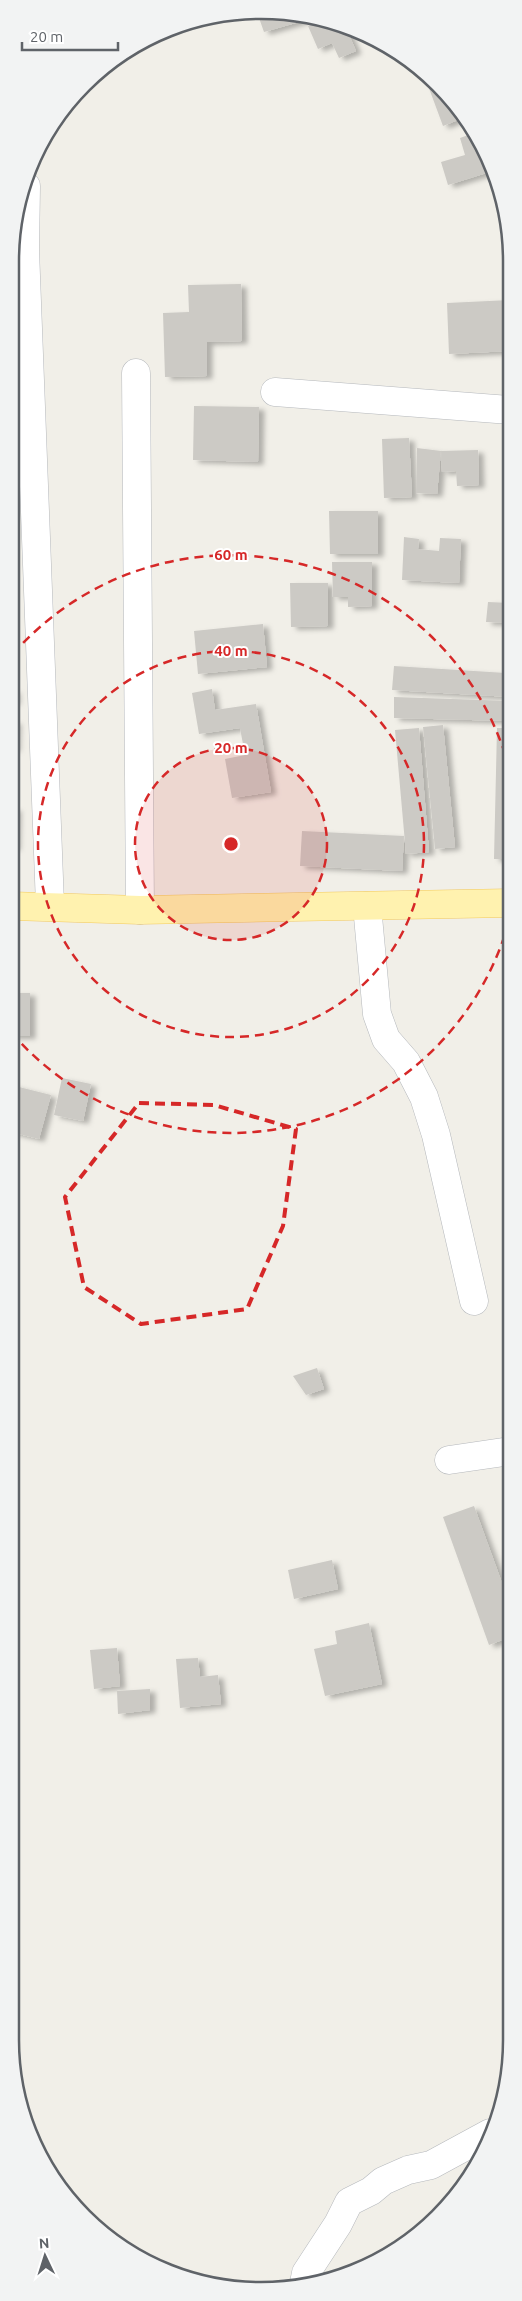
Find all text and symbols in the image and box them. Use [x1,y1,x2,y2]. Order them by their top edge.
scale bar [22,20,119,52]
text: 20 m [30,28,63,45]
text: 60 m [214,546,248,563]
text: 40 m [214,642,248,659]
text: 20 m [214,739,248,756]
centre of rings [222,835,240,853]
north arrow [20,2231,70,2281]
text: N [38,2235,50,2251]

